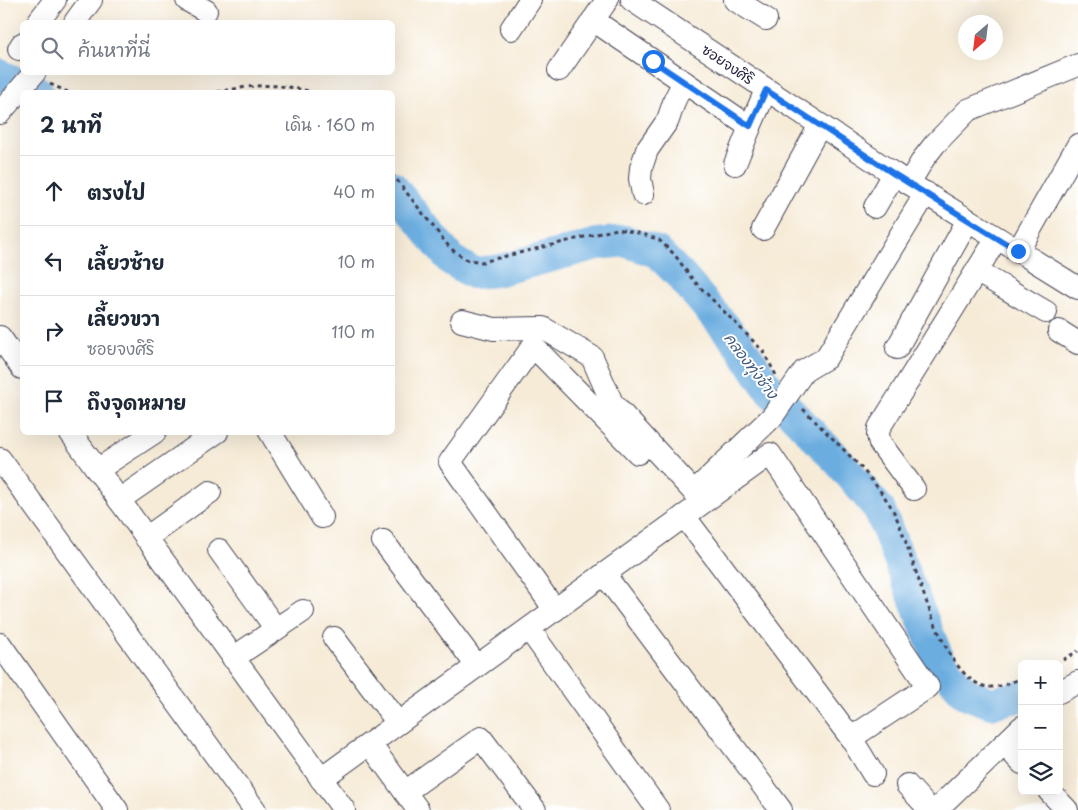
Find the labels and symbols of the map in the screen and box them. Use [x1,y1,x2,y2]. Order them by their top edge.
north arrow [958,15,1003,60]
street label: ซอยจงศิริ [698,39,758,89]
route start [642,50,665,73]
route end [1007,240,1030,263]
water label: คลองทุ่งช้าง [719,327,785,405]

